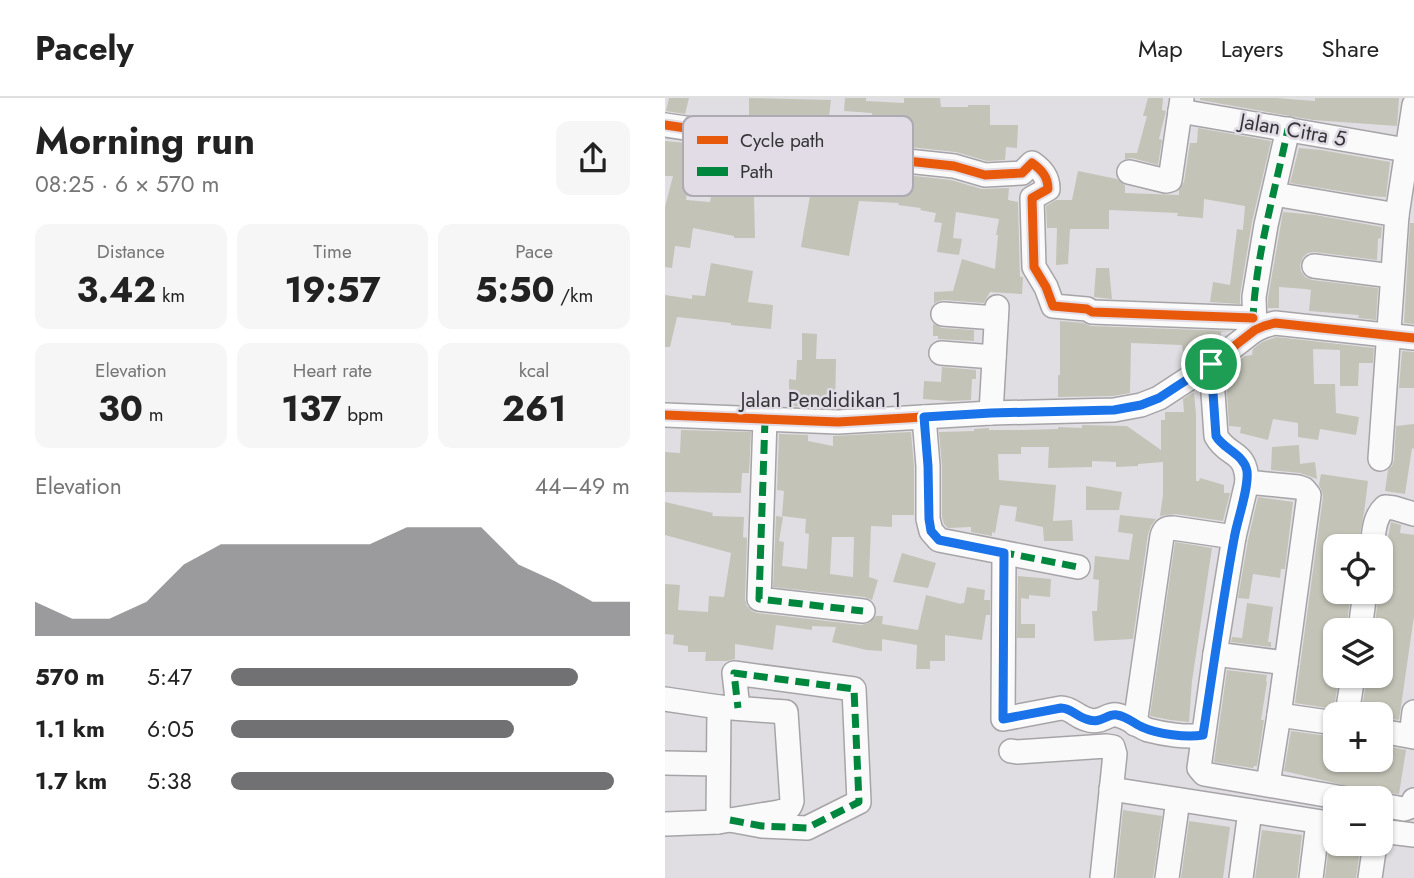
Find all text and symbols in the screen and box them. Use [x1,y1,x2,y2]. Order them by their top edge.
text: Pacely [35,25,134,72]
text: Map [1138,31,1183,66]
text: Layers [1221,31,1283,66]
text: Share [1321,31,1379,66]
street label: Jalan Citra 5 [1234,105,1349,154]
text: Morning run [35,113,255,168]
legend [683,116,913,196]
button: share [556,121,630,195]
text: Cycle path [740,127,825,154]
text: Path [740,158,774,185]
text: 08:25 · 6 × 570 m [35,167,219,201]
text: Distance [97,238,165,265]
text: Time [313,238,352,265]
text: Pace [515,238,553,265]
text: 3.42 [76,265,156,315]
text: 19:57 [284,265,381,315]
text: 5:50 [475,265,555,315]
text: km [156,282,185,309]
text: /km [555,282,593,309]
pin [1181,334,1241,394]
icon: arrive [1192,345,1230,383]
text: Elevation [95,357,167,384]
text: Heart rate [293,357,372,384]
text: kcal [519,357,550,384]
text: 30 [98,384,143,434]
text: 137 [281,384,341,434]
text: 261 [502,384,566,434]
street label: Jalan Pendidikan 1 [737,385,902,415]
text: m [143,401,164,428]
text: bpm [341,401,384,428]
text: Elevation [35,469,122,503]
text: 44–49 m [535,469,630,503]
map controls [1323,534,1393,856]
button: locate [1323,534,1393,604]
button: layers [1323,618,1393,688]
text: 570 m [35,660,105,694]
text: 5:47 [147,660,192,694]
button: + [1323,702,1393,772]
text: 1.1 km [35,712,105,746]
text: 6:05 [147,712,194,746]
text: 1.7 km [35,764,107,798]
text: 5:38 [147,764,192,798]
button: − [1323,786,1393,856]

